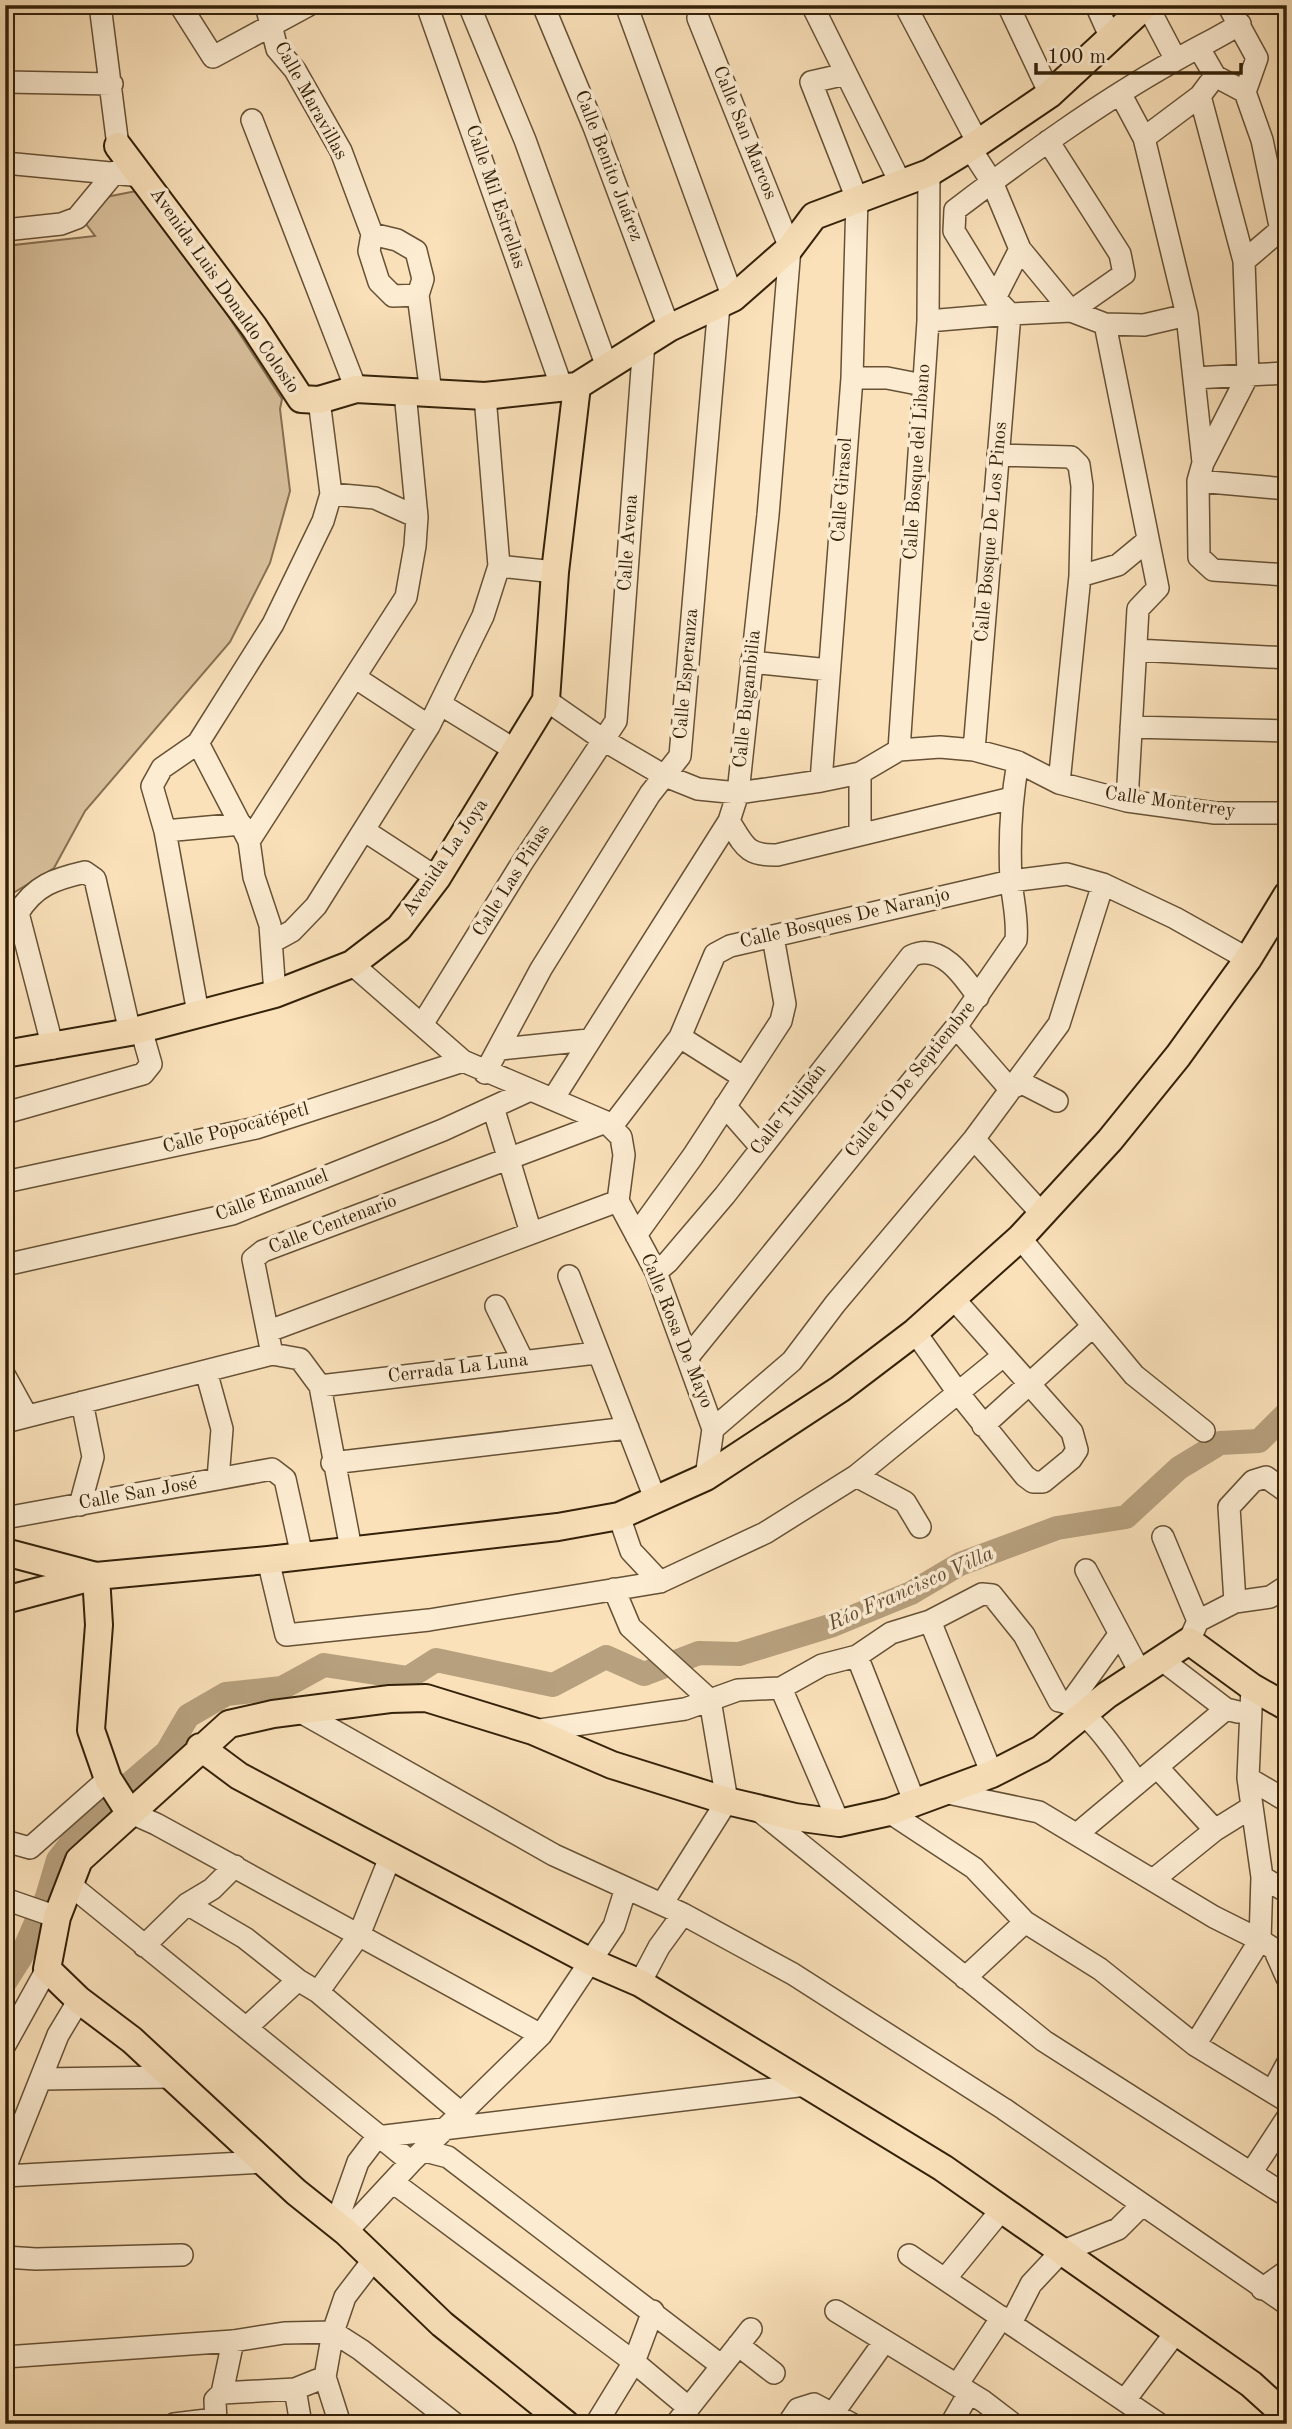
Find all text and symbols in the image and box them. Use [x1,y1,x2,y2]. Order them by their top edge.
scale bar [1036,32,1241,76]
street label: Calle Maravillas [270,39,350,163]
text: 100 m [1047,47,1106,68]
street label: Calle San Marcos [709,63,779,203]
street label: Calle Benito Juárez [571,88,645,244]
street label: Calle Mil Estrellas [462,123,528,271]
street label: Avenida Luis Donaldo Colosio [146,185,302,397]
street label: Calle Bosque del Libano [902,363,934,561]
street label: Calle Bosque De Los Pinos [973,421,1011,643]
street label: Calle Girasol [830,437,856,543]
street label: Calle Avena [616,493,642,592]
street label: Calle Esperanza [672,607,702,740]
street label: Calle Bugambilia [731,628,765,769]
street label: Calle Monterrey [1103,784,1237,822]
street label: Avenida La Joya [400,795,493,920]
street label: Calle Las Piñas [470,822,554,940]
street label: Calle Bosques De Naranjo [738,886,952,952]
street label: Calle 10 De Septiembre [842,998,980,1162]
street label: Calle Tulipán [748,1061,830,1159]
street label: Calle Popocatépetl [161,1100,311,1158]
street label: Calle Emanuel [213,1167,331,1225]
street label: Calle Centenario [266,1192,400,1258]
street label: Calle Rosa De Mayo [636,1251,716,1411]
street label: Cerrada La Luna [387,1351,530,1387]
street label: Calle San José [77,1474,199,1514]
water label: Río Francisco Villa [824,1543,997,1635]

